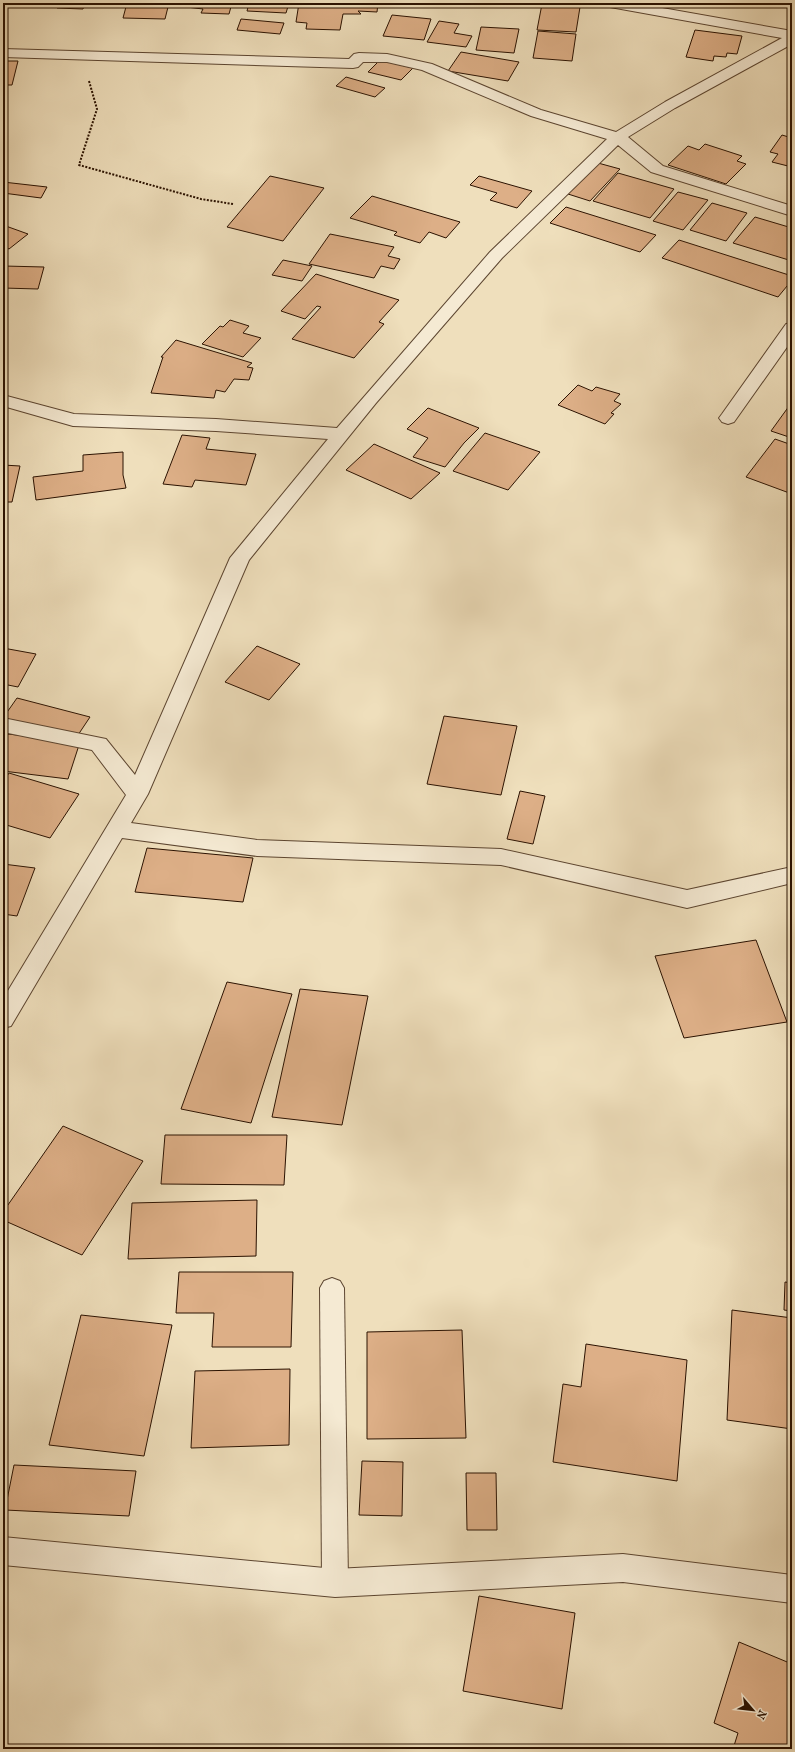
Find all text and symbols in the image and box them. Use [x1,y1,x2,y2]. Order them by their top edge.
north arrow [733,1690,773,1730]
text: N [753,1708,769,1722]

